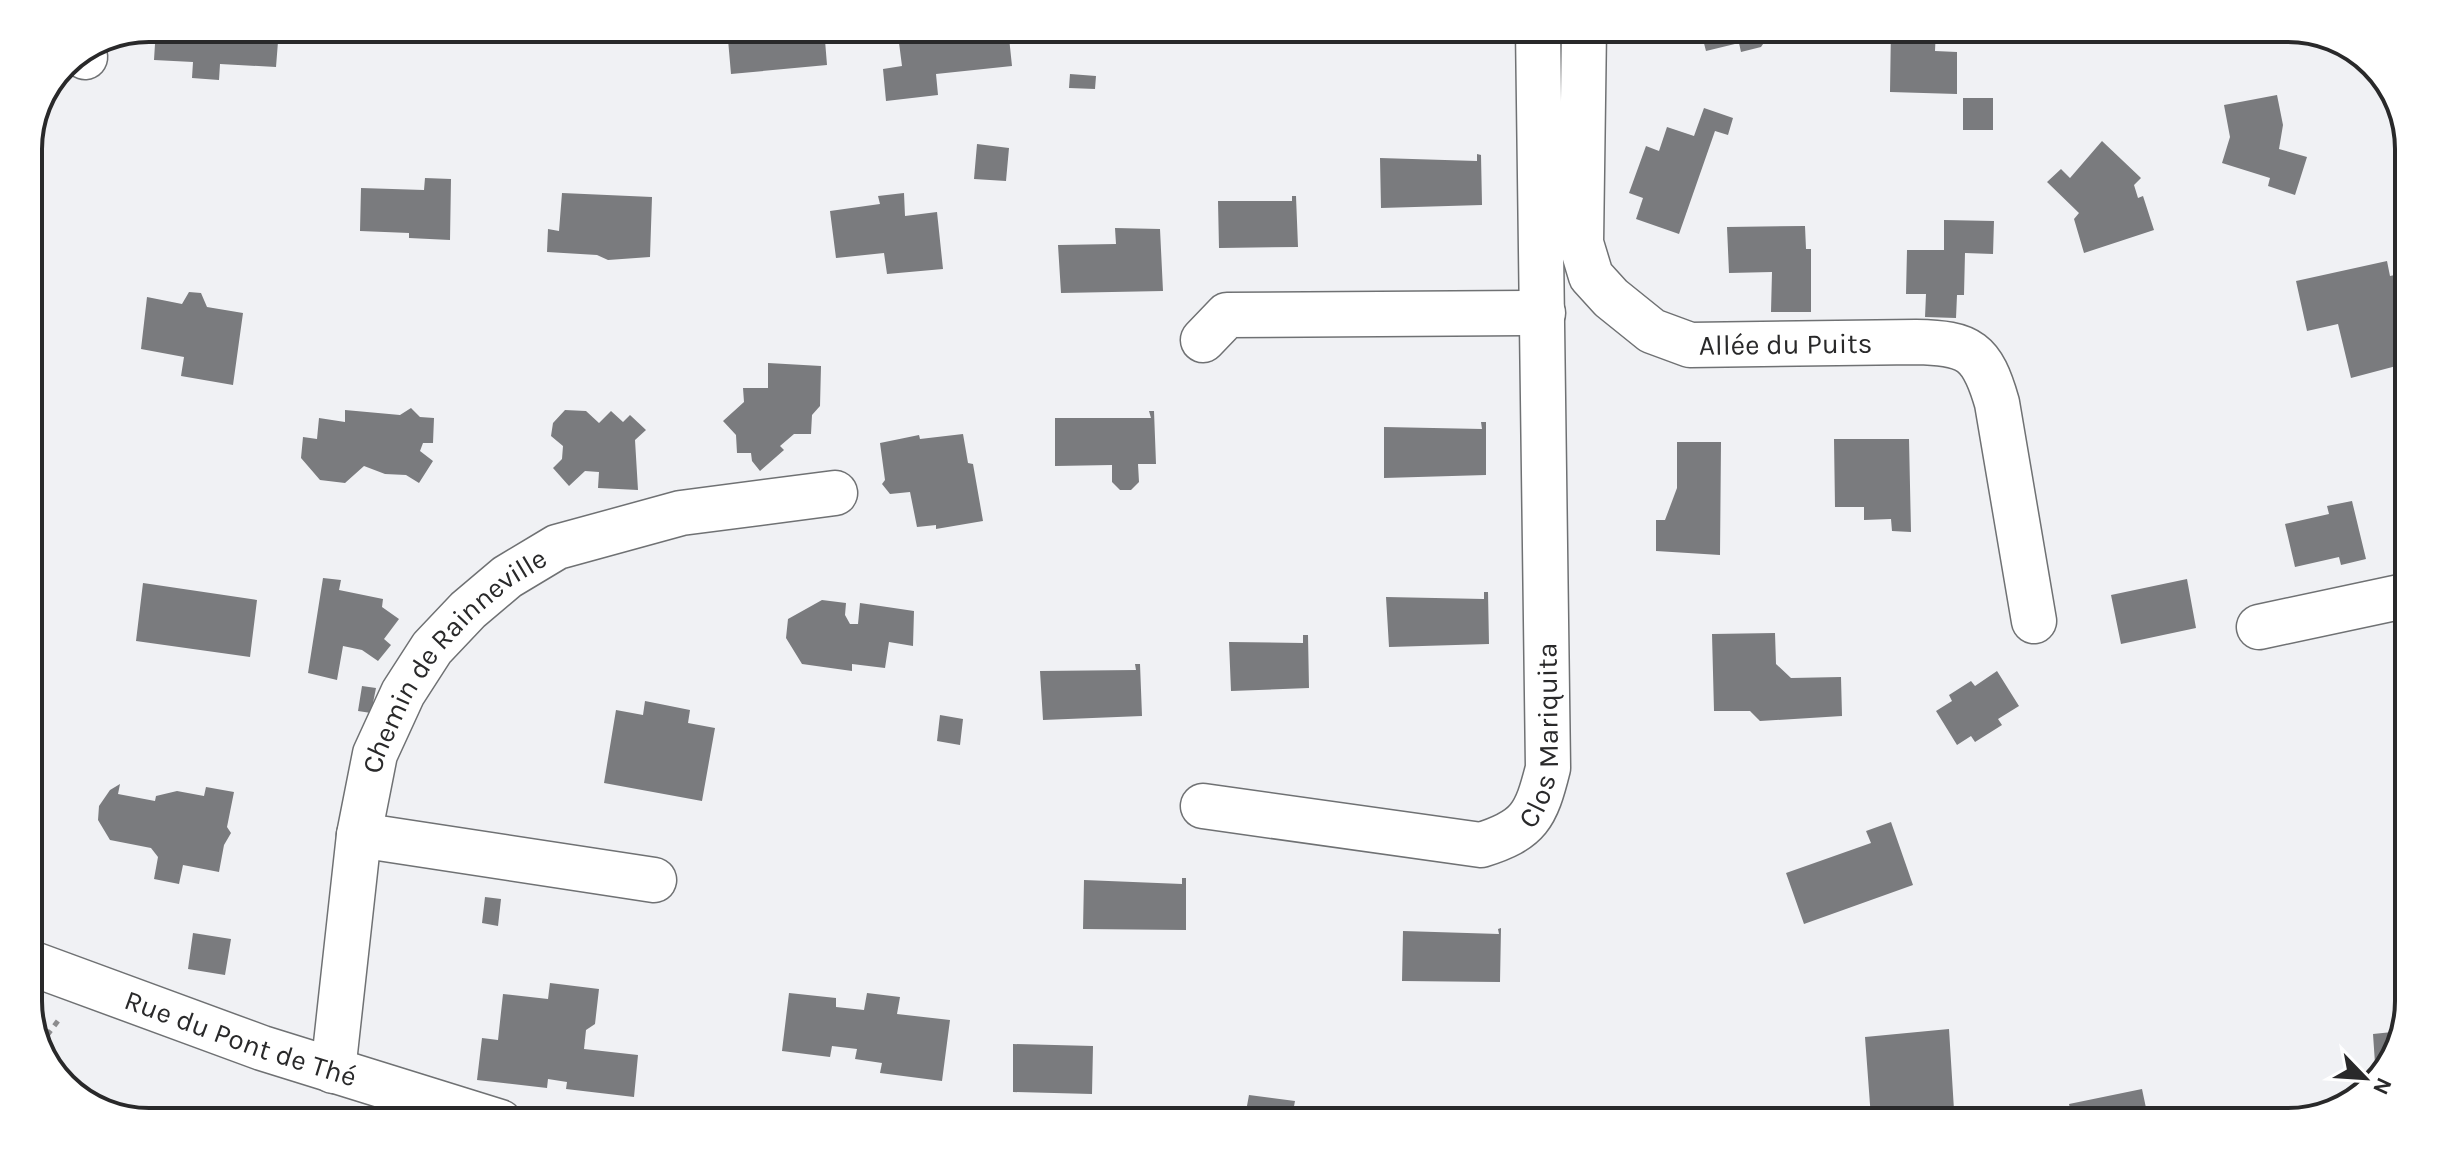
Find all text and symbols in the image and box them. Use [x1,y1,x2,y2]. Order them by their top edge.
street label: Allée du Puits [1699,327,1873,362]
street label: Chemin de Rainneville [356,541,553,776]
street label: Clos Mariquita [1511,643,1565,835]
street label: Rue du Pont de Thé [120,983,361,1093]
north arrow [2325,1038,2405,1118]
text: N [2367,1073,2397,1099]

